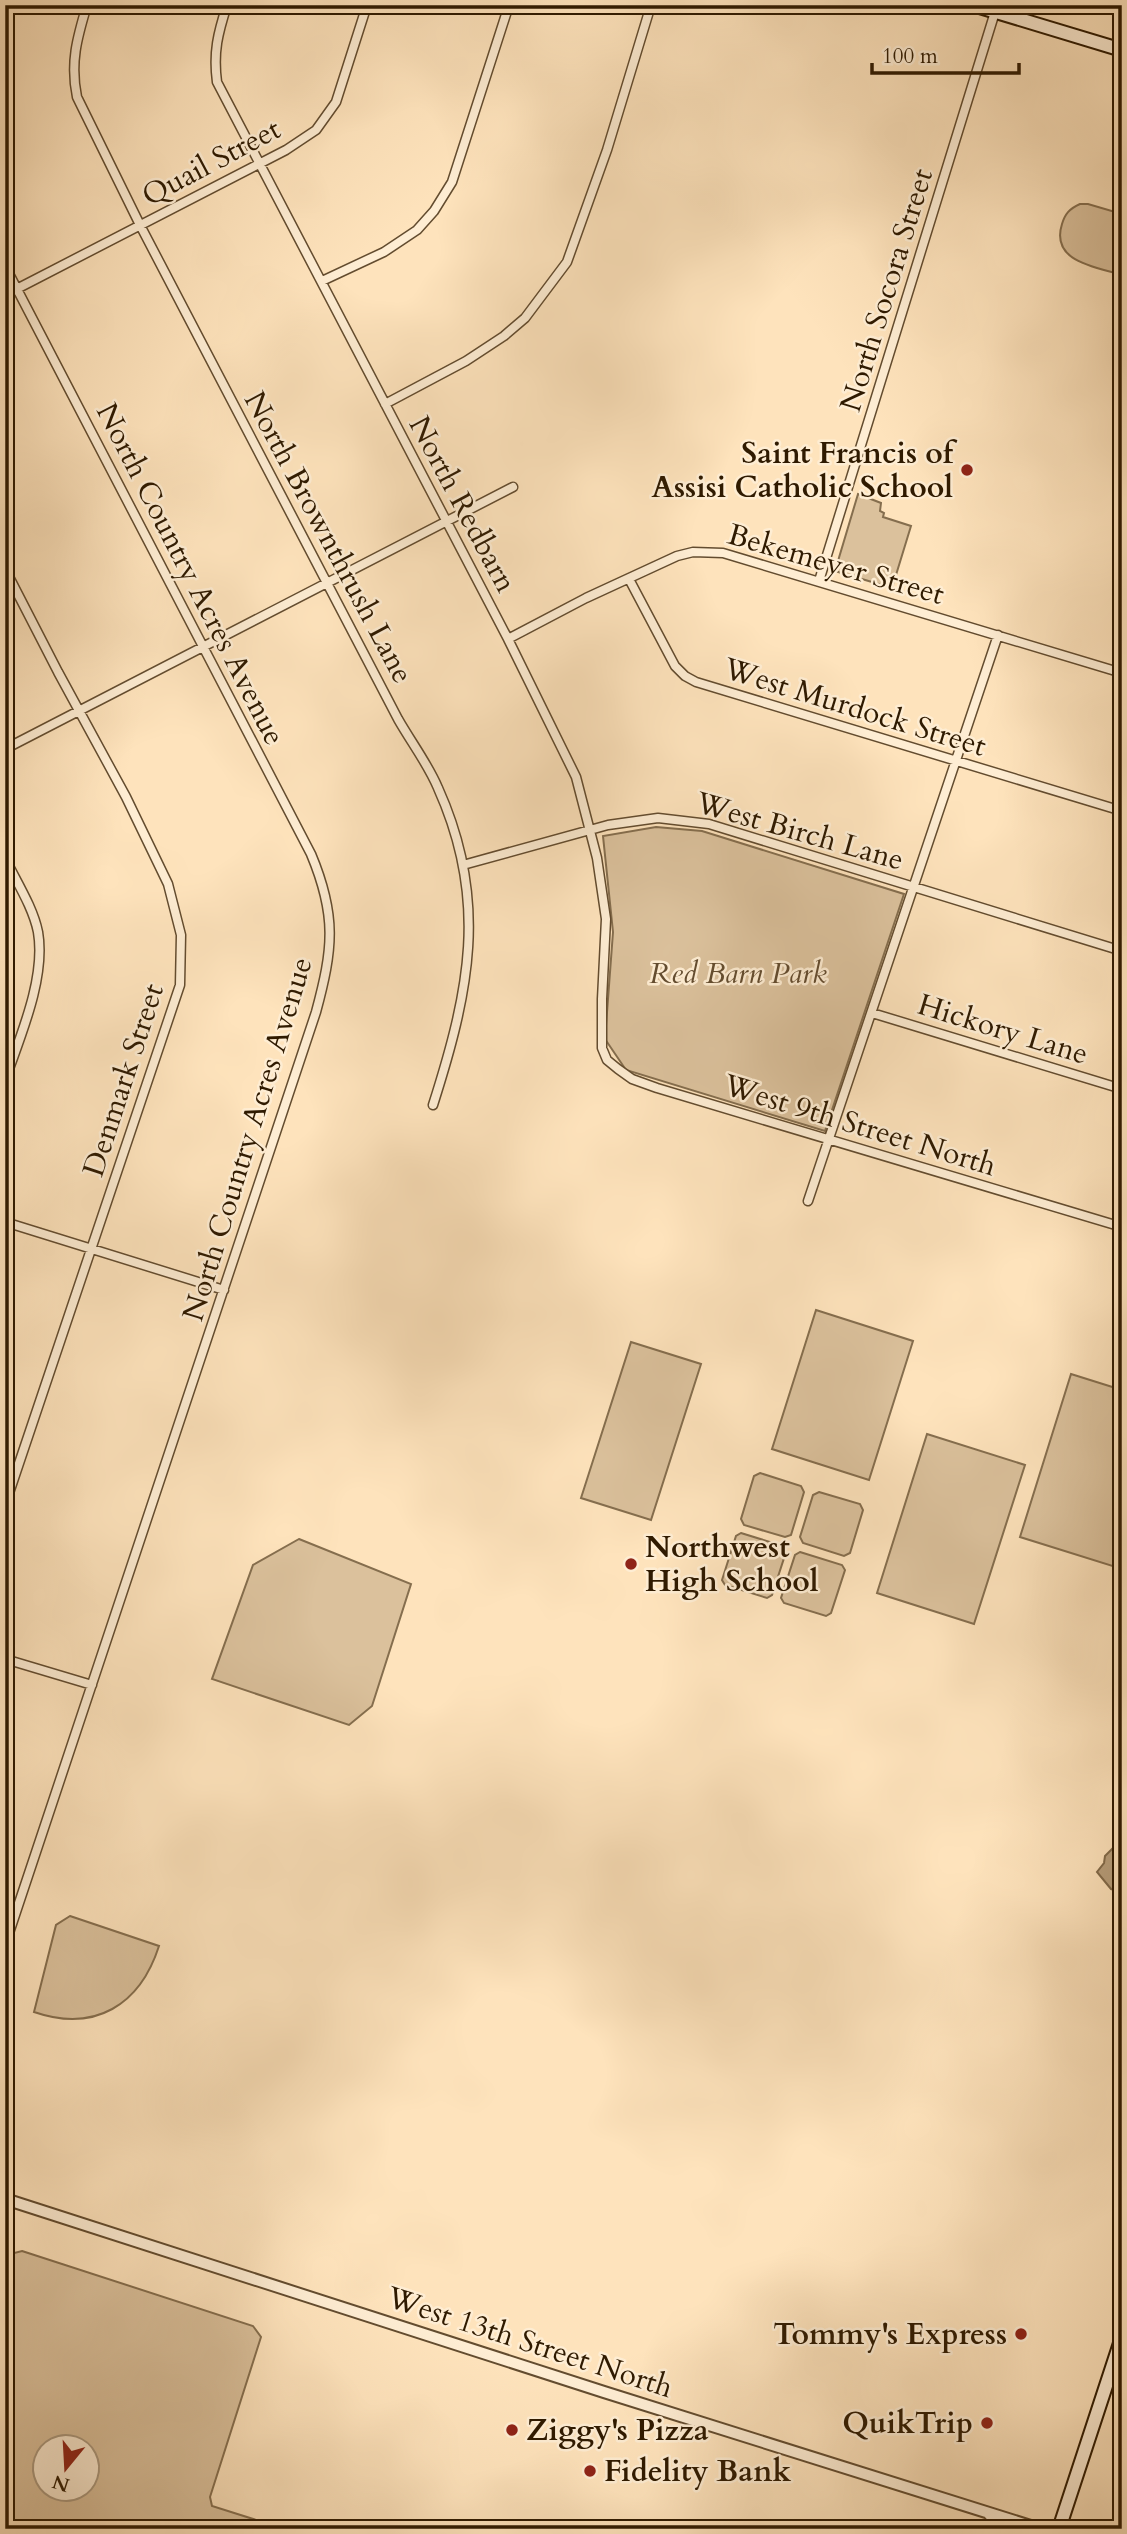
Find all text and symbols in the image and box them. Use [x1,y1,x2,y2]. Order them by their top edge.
scale bar [872,32,1018,76]
text: 100 m [882,42,938,71]
street label: Quail Street [135,109,288,216]
street label: North Socora Street [830,163,943,417]
street label: North Brownthrush Lane [234,384,423,690]
street label: North Country Acres Avenue [86,396,295,752]
street label: North Redbarn [399,409,526,600]
place label: Saint Francis of Assisi Catholic School [651,433,958,508]
marker: Saint Francis of Assisi Catholic School [959,462,975,478]
street label: Bekemeyer Street [723,514,949,615]
street label: West Murdock Street [718,648,991,767]
street label: West Birch Lane [690,782,908,881]
street label: North Country Acres Avenue [173,952,322,1326]
park label: Red Barn Park [649,953,827,994]
street label: Denmark Street [73,978,174,1182]
street label: Hickory Lane [913,984,1093,1075]
street label: West 9th Street North [718,1064,1001,1187]
place label: Northwest High School [645,1527,819,1602]
marker: Northwest High School [623,1556,639,1572]
street label: West 13th Street North [381,2277,678,2408]
place label: Tommy's Express [773,2314,1007,2355]
marker: Tommy's Express [1013,2326,1029,2342]
place label: QuikTrip [842,2403,973,2444]
place label: Ziggy's Pizza [526,2410,709,2451]
marker: QuikTrip [979,2415,995,2431]
marker: Ziggy's Pizza [504,2422,520,2438]
north arrow [32,2432,102,2502]
place label: Fidelity Bank [604,2451,791,2492]
marker: Fidelity Bank [582,2463,598,2479]
text: N [49,2468,73,2498]

